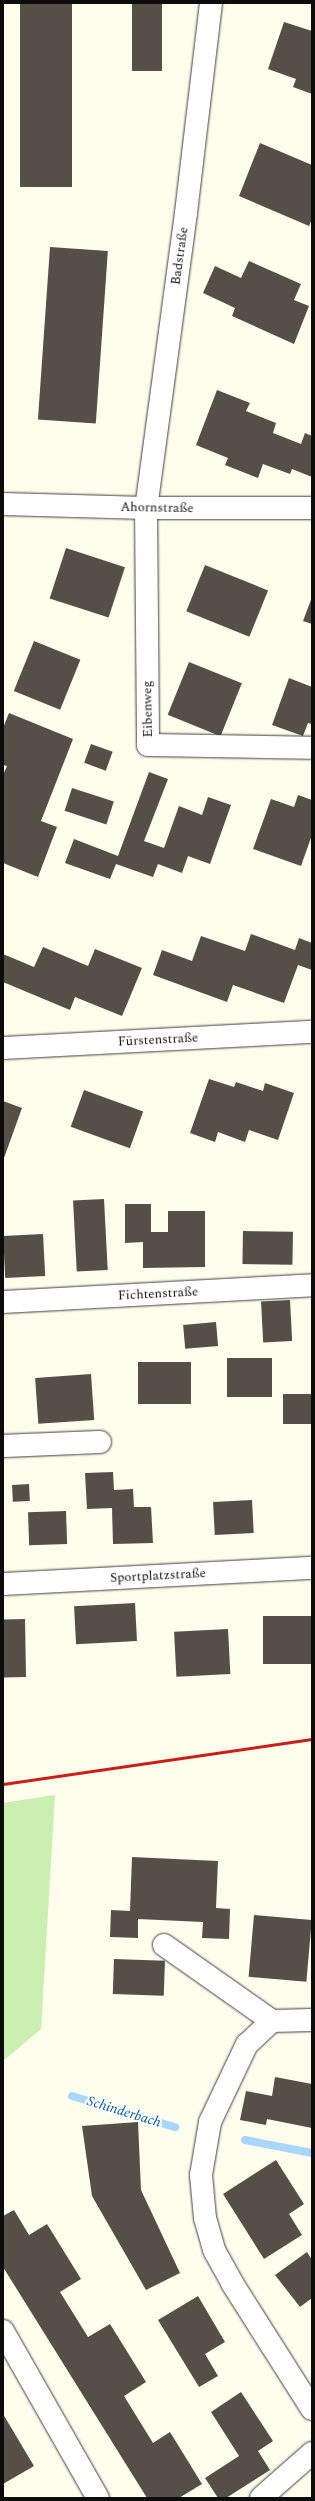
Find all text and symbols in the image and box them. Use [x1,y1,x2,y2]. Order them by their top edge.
street label: Badstraße [168,226,192,286]
street label: Ahornstraße [120,500,194,516]
street label: Eibenweg [140,680,156,738]
street label: Fürstenstraße [118,1030,198,1050]
street label: Fichtenstraße [118,1284,198,1304]
street label: Sportplatzstraße [110,1566,206,1586]
water label: Schinderbach [85,2093,163,2131]

